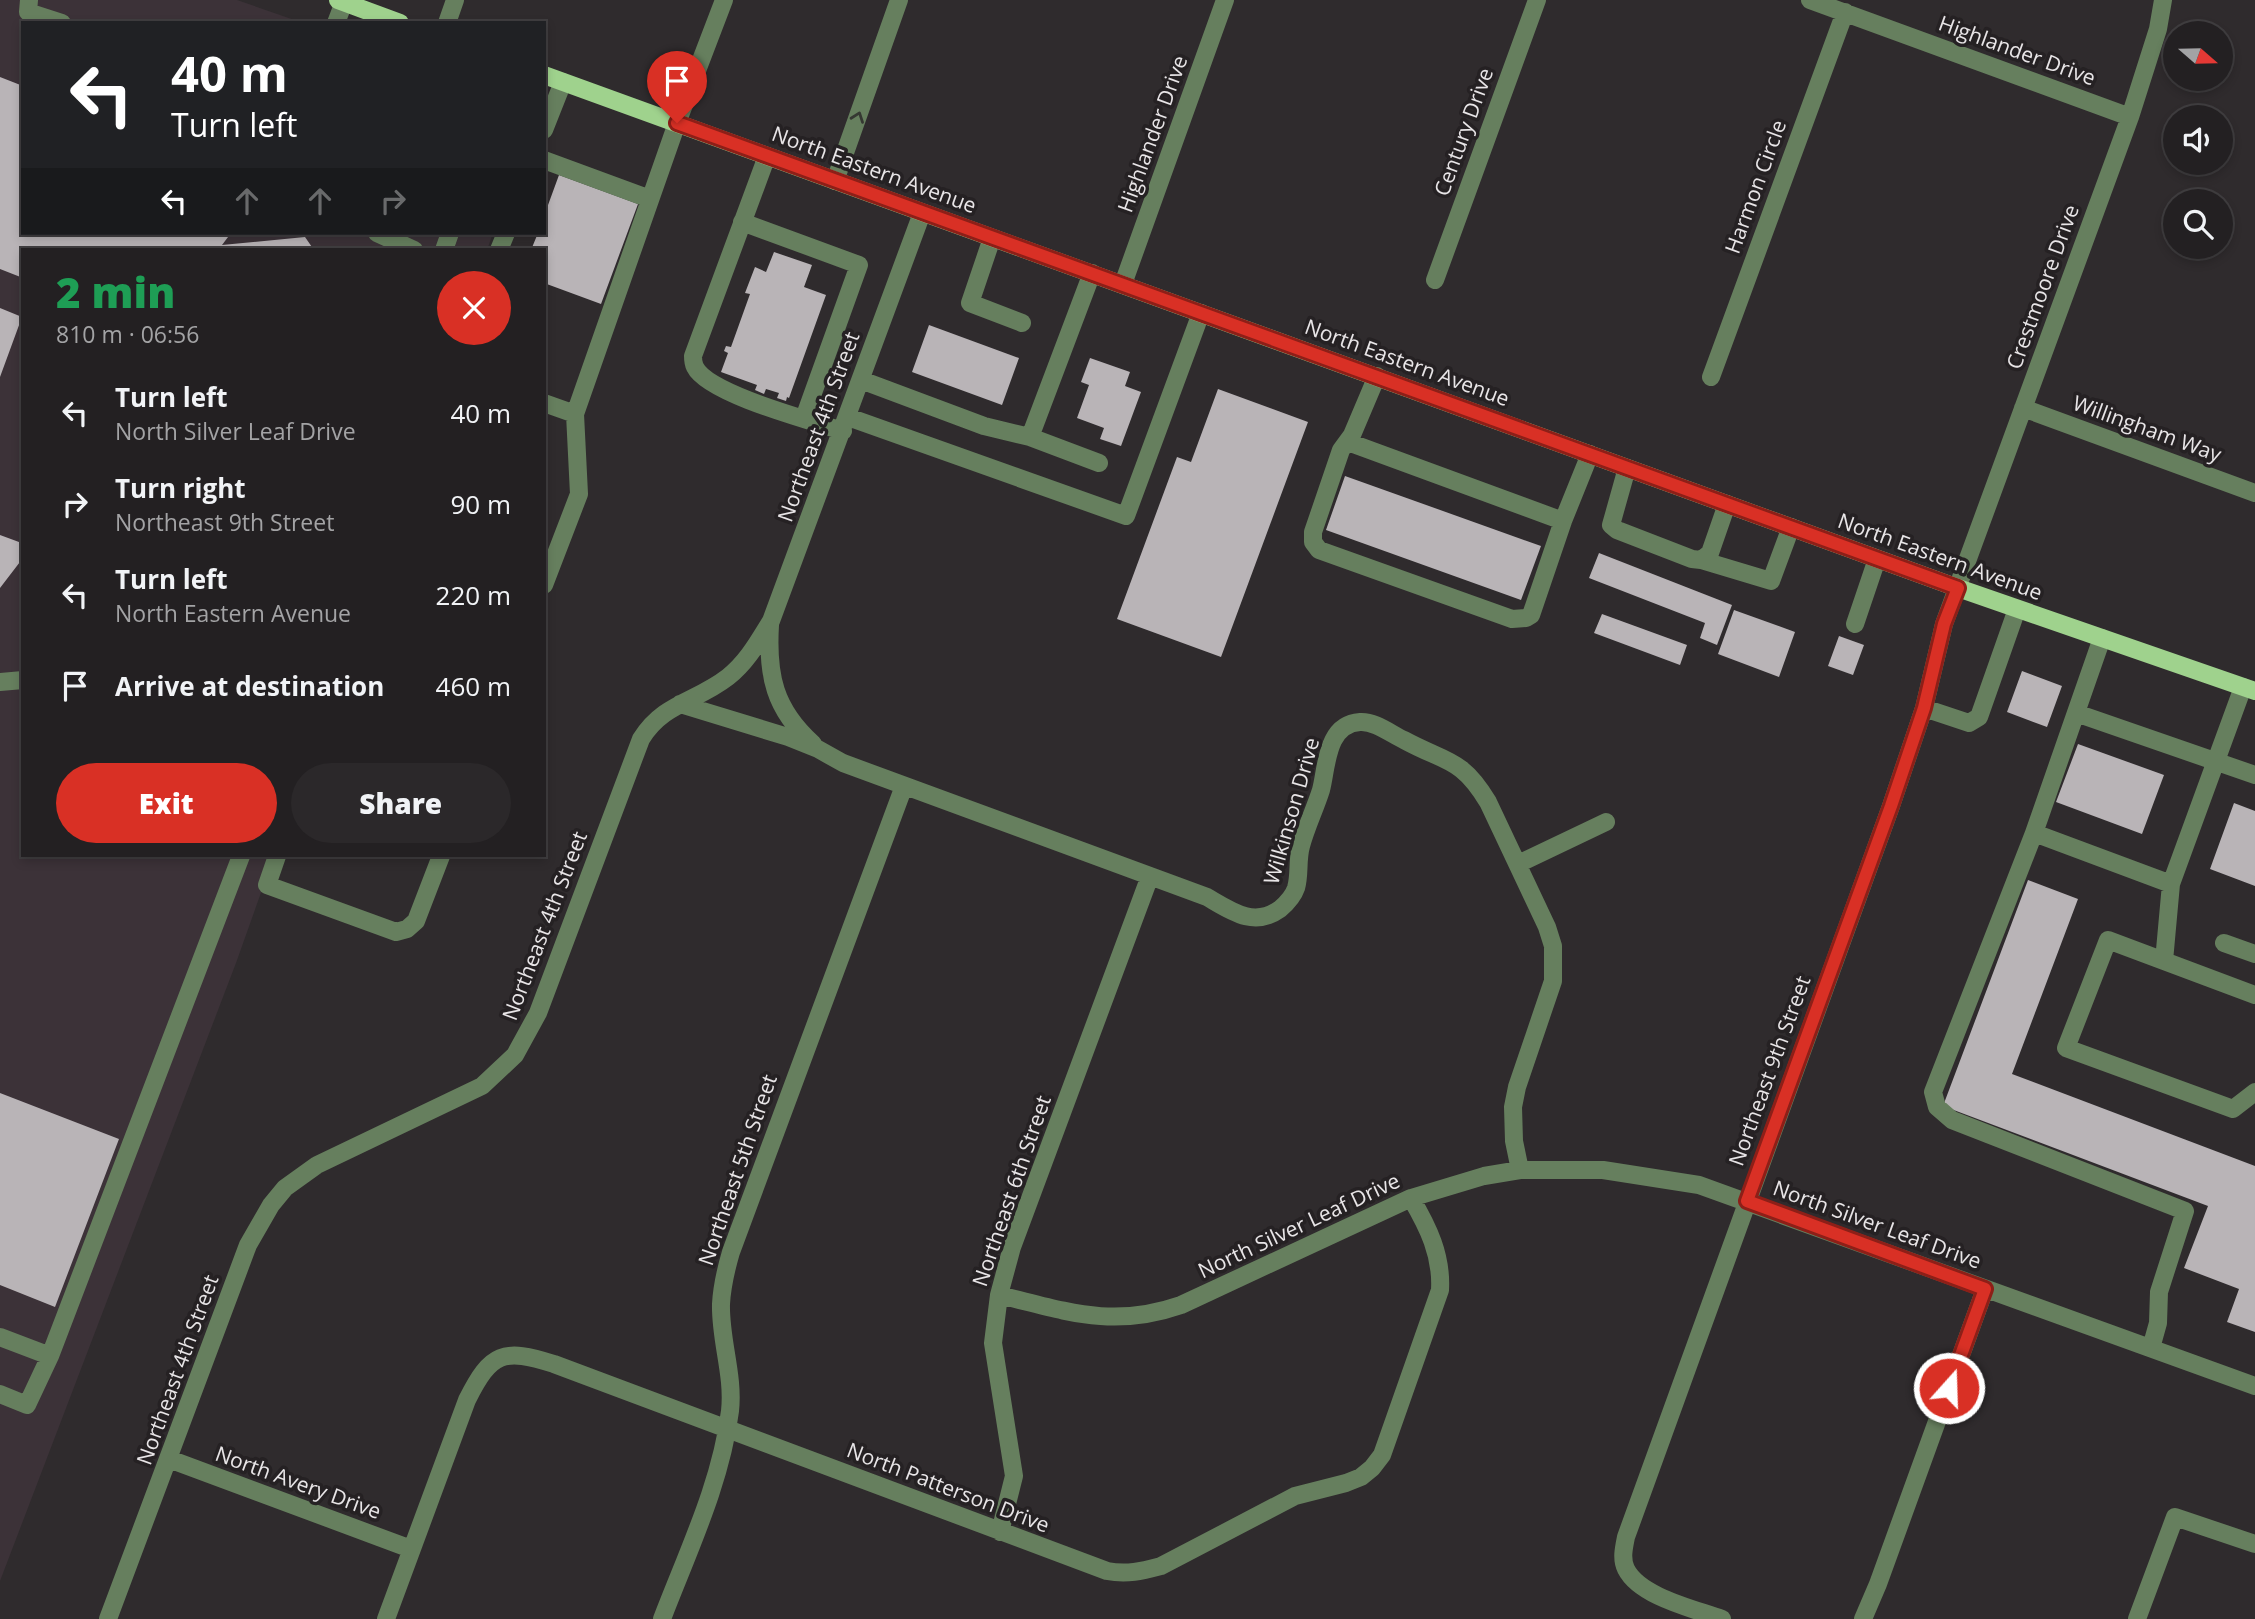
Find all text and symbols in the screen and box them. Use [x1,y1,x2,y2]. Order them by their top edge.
street label: Highlander Drive [1935,9,2100,91]
north arrow [2163,21,2233,91]
map controls [2163,21,2233,259]
text: 40 m [171,40,288,106]
icon: left [56,49,147,140]
pin [647,51,707,123]
street label: Highlander Drive [1111,51,1193,216]
icon: arrive [658,62,696,100]
street label: Century Drive [1427,64,1499,200]
text: Turn left [171,103,297,146]
button: sound [2163,105,2233,175]
one-way arrow [850,111,864,123]
street label: Harmon Circle [1718,116,1792,257]
street label: North Eastern Avenue [768,119,980,219]
icon: left [155,182,193,220]
icon: ahead [228,182,266,220]
icon: ahead [301,182,339,220]
icon: right [374,182,412,220]
button: search [2163,189,2233,259]
street label: Crestmoore Drive [1999,201,2085,373]
text: 2 min [56,263,175,320]
button: close [437,271,511,345]
street label: North Eastern Avenue [1301,312,1513,412]
text: 810 m · 06:56 [56,318,199,350]
street label: Northeast 4th Street [771,328,865,526]
text: Turn left [115,379,227,415]
street label: Willingham Way [2069,388,2226,468]
icon: left [56,394,94,432]
text: 40 m [450,395,511,431]
text: North Silver Leaf Drive [115,415,356,447]
text: Turn right [115,470,246,506]
icon: right [56,485,94,523]
text: 90 m [450,486,511,522]
text: Northeast 9th Street [115,506,334,538]
street label: North Eastern Avenue [1834,506,2046,606]
text: Turn left [115,561,227,597]
icon: left [56,576,94,614]
text: 220 m [436,577,511,613]
text: North Eastern Avenue [115,597,351,629]
icon: arrive [56,667,94,705]
text: Arrive at destination [115,668,384,704]
text: 460 m [436,668,511,704]
street label: Wilkinson Drive [1257,734,1325,887]
button: Exit [56,763,277,843]
button: Share [291,763,511,843]
street label: Northeast 4th Street [495,827,593,1024]
street label: Northeast 9th Street [1722,972,1816,1170]
street label: Northeast 5th Street [691,1070,783,1269]
street label: Northeast 6th Street [965,1091,1057,1290]
street label: North Silver Leaf Drive [1193,1166,1404,1284]
street label: North Silver Leaf Drive [1769,1173,1985,1275]
street label: Northeast 4th Street [130,1271,224,1469]
position arrow [1912,1351,1986,1425]
street label: North Patterson Drive [843,1435,1054,1539]
street label: North Avery Drive [212,1439,385,1525]

